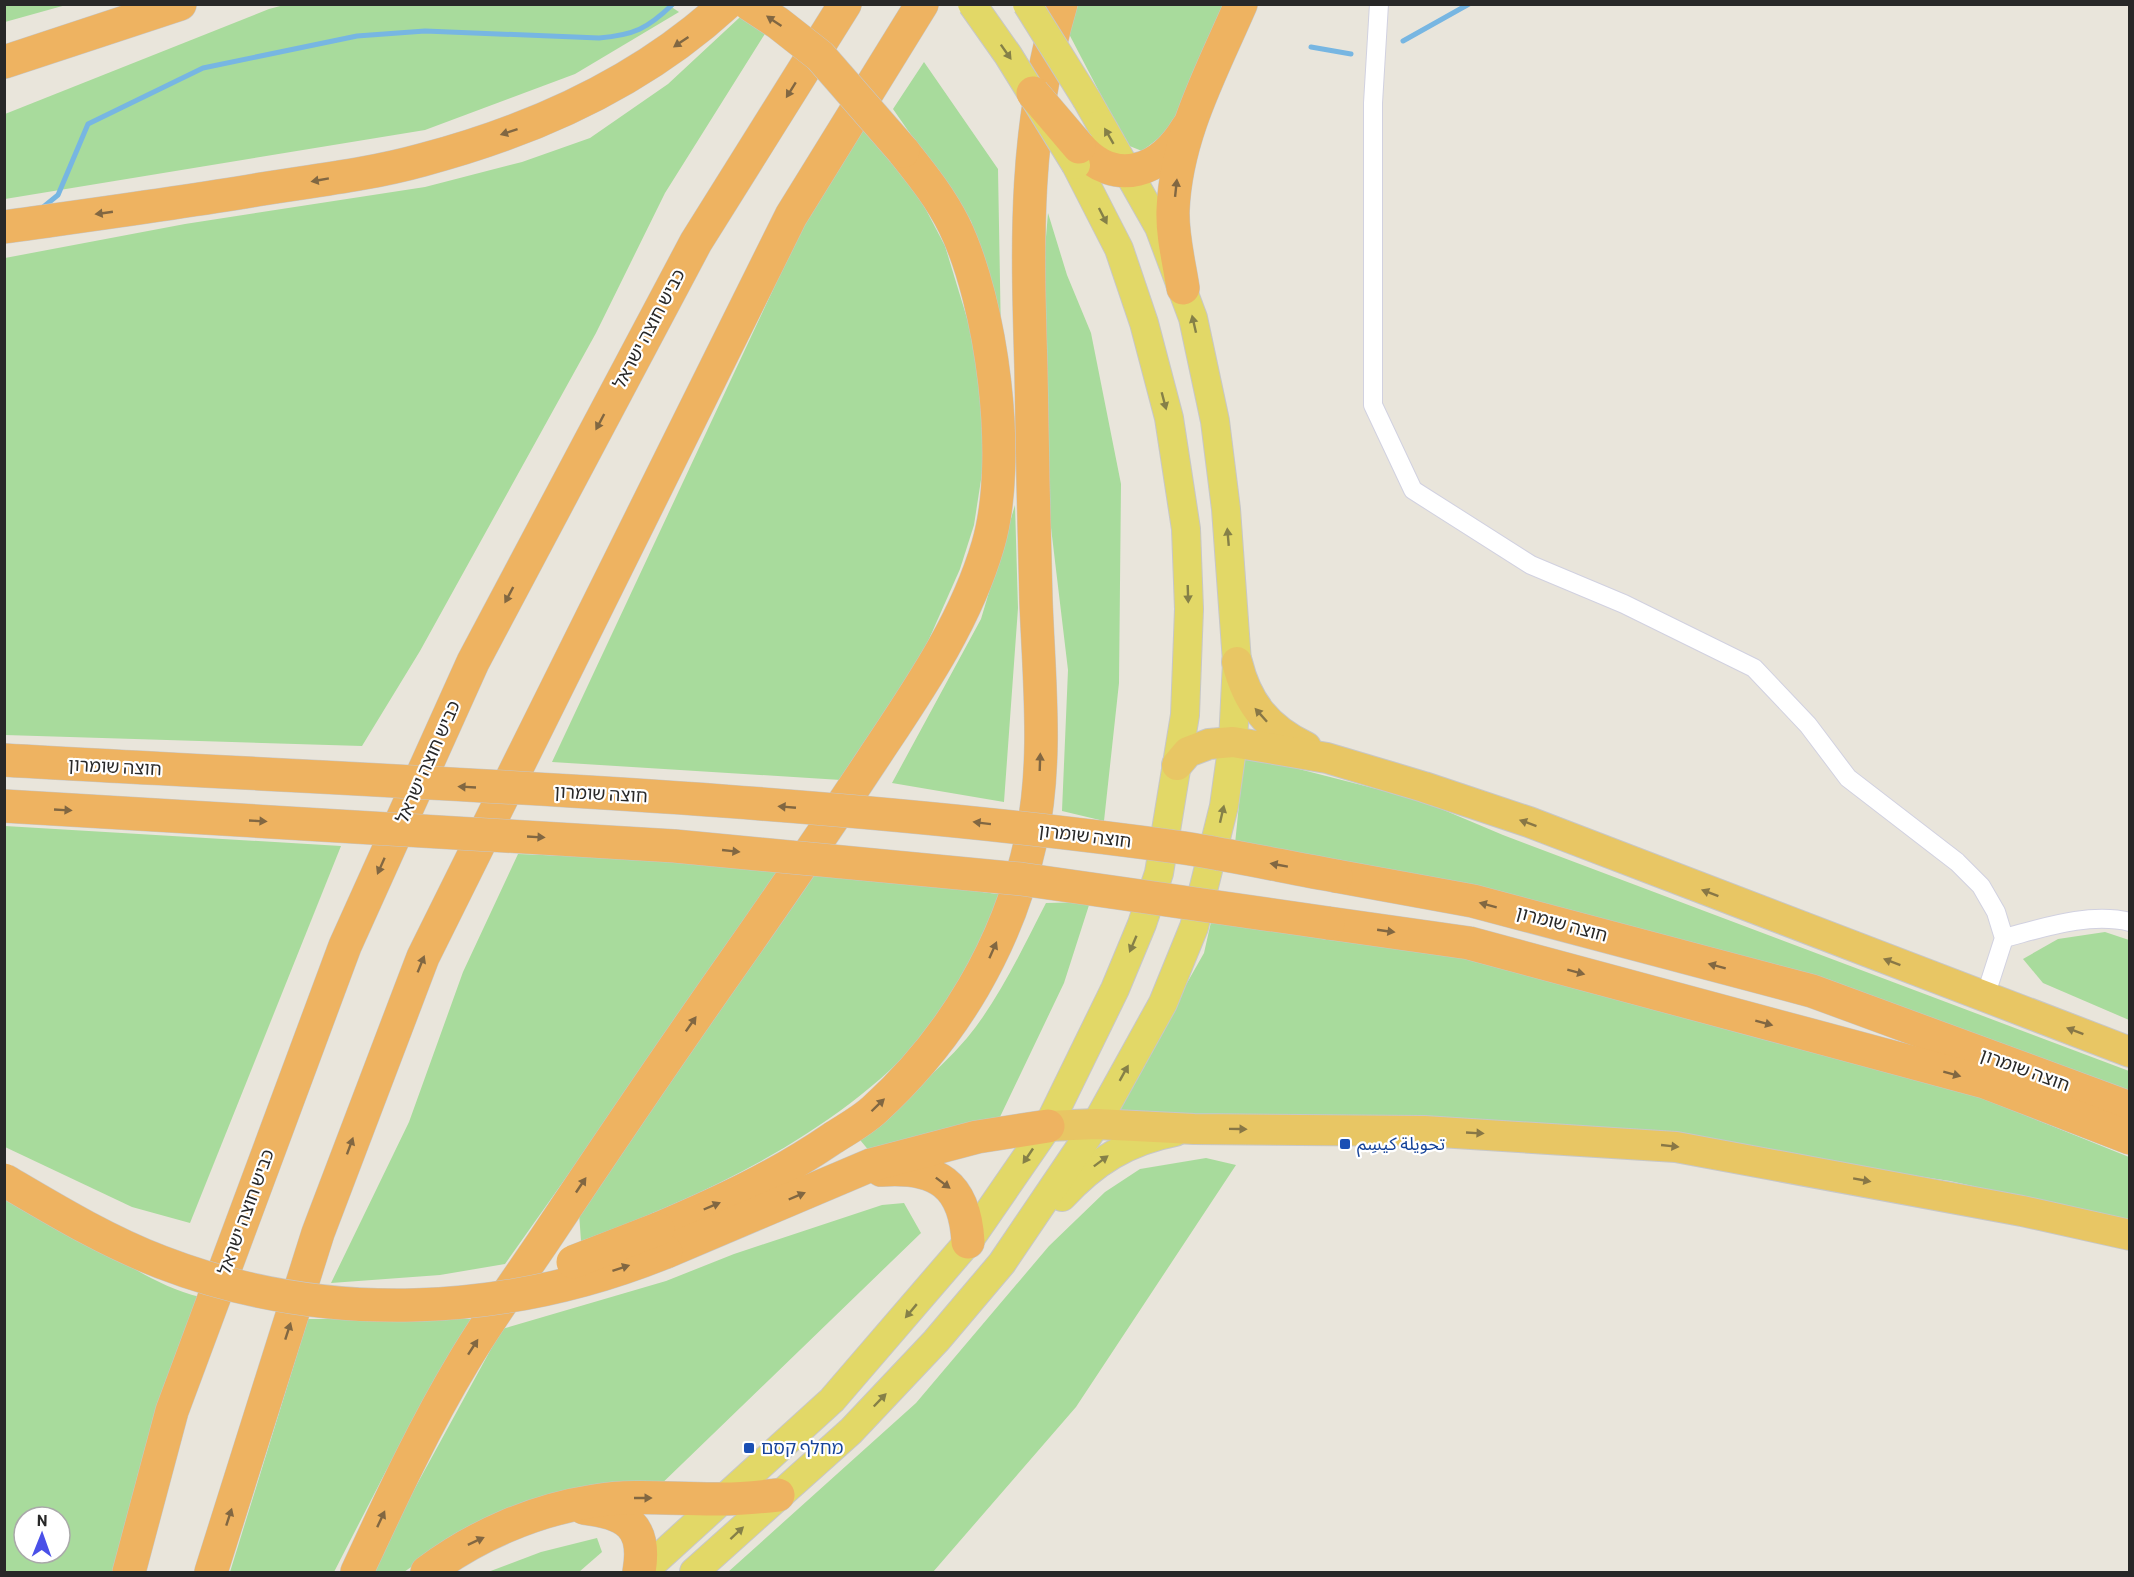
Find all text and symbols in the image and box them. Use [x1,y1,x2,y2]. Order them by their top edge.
one-way arrow [766,15,782,27]
one-way arrow [673,36,689,47]
one-way arrow [1000,44,1012,60]
one-way arrow [786,82,797,98]
one-way arrow [1104,127,1114,144]
one-way arrow [500,128,518,137]
one-way arrow [311,176,330,185]
one-way arrow [1171,178,1181,197]
one-way arrow [1098,208,1108,225]
one-way arrow [95,209,114,218]
street label: כביש חוצה ישראל [607,265,689,392]
one-way arrow [1188,314,1198,333]
one-way arrow [1160,392,1170,410]
one-way arrow [595,414,605,431]
one-way arrow [1223,527,1233,546]
one-way arrow [1184,585,1193,604]
one-way arrow [504,586,514,603]
street label: כביש חוצה ישראל [390,697,464,826]
one-way arrow [1255,708,1268,723]
street label: חוצה שומרון [68,753,162,779]
one-way arrow [1035,753,1044,772]
street label: חוצה שומרון [554,780,648,806]
one-way arrow [458,782,477,791]
one-way arrow [778,802,797,812]
one-way arrow [1217,804,1227,823]
one-way arrow [53,805,72,814]
one-way arrow [248,816,267,826]
one-way arrow [1519,817,1537,827]
street label: חוצה שומרון [1037,818,1133,852]
one-way arrow [972,819,991,828]
one-way arrow [527,833,546,842]
one-way arrow [721,846,740,856]
one-way arrow [376,857,385,875]
one-way arrow [1269,861,1288,870]
one-way arrow [1701,888,1719,897]
one-way arrow [1479,899,1497,909]
street label: חוצה שומרון [1514,900,1610,946]
one-way arrow [1376,926,1395,935]
one-way arrow [1128,935,1138,953]
one-way arrow [989,941,998,959]
one-way arrow [416,955,426,973]
one-way arrow [1883,957,1901,967]
one-way arrow [1708,961,1726,970]
one-way arrow [1567,967,1585,977]
one-way arrow [685,1016,696,1032]
one-way arrow [1755,1018,1773,1028]
one-way arrow [2066,1026,2084,1036]
street label: חוצה שומרון [1978,1043,2073,1095]
one-way arrow [1119,1064,1129,1081]
one-way arrow [1943,1069,1962,1079]
one-way arrow [871,1099,885,1113]
one-way arrow [1229,1124,1248,1134]
one-way arrow [1466,1129,1485,1138]
place label: تحويلة كيسِم [1357,1132,1445,1157]
one-way arrow [345,1137,355,1155]
marker: تحويلة كيسِم [1338,1137,1352,1151]
one-way arrow [1660,1141,1679,1151]
street label: כביש חוצה ישראל [212,1146,278,1278]
one-way arrow [1022,1147,1034,1163]
one-way arrow [1093,1155,1109,1167]
one-way arrow [1852,1176,1871,1185]
one-way arrow [575,1177,586,1193]
one-way arrow [935,1177,951,1189]
one-way arrow [789,1191,807,1201]
one-way arrow [703,1201,721,1210]
one-way arrow [612,1263,630,1273]
one-way arrow [904,1303,917,1319]
one-way arrow [283,1322,293,1340]
one-way arrow [467,1340,479,1356]
one-way arrow [873,1393,887,1408]
place label: מחלף קסם [761,1436,844,1458]
marker: מחלף קסם [742,1441,756,1455]
one-way arrow [633,1493,652,1503]
north arrow [12,1505,72,1565]
one-way arrow [225,1508,234,1526]
text: N [37,1510,48,1529]
one-way arrow [377,1511,386,1528]
one-way arrow [729,1527,744,1540]
one-way arrow [467,1536,484,1545]

